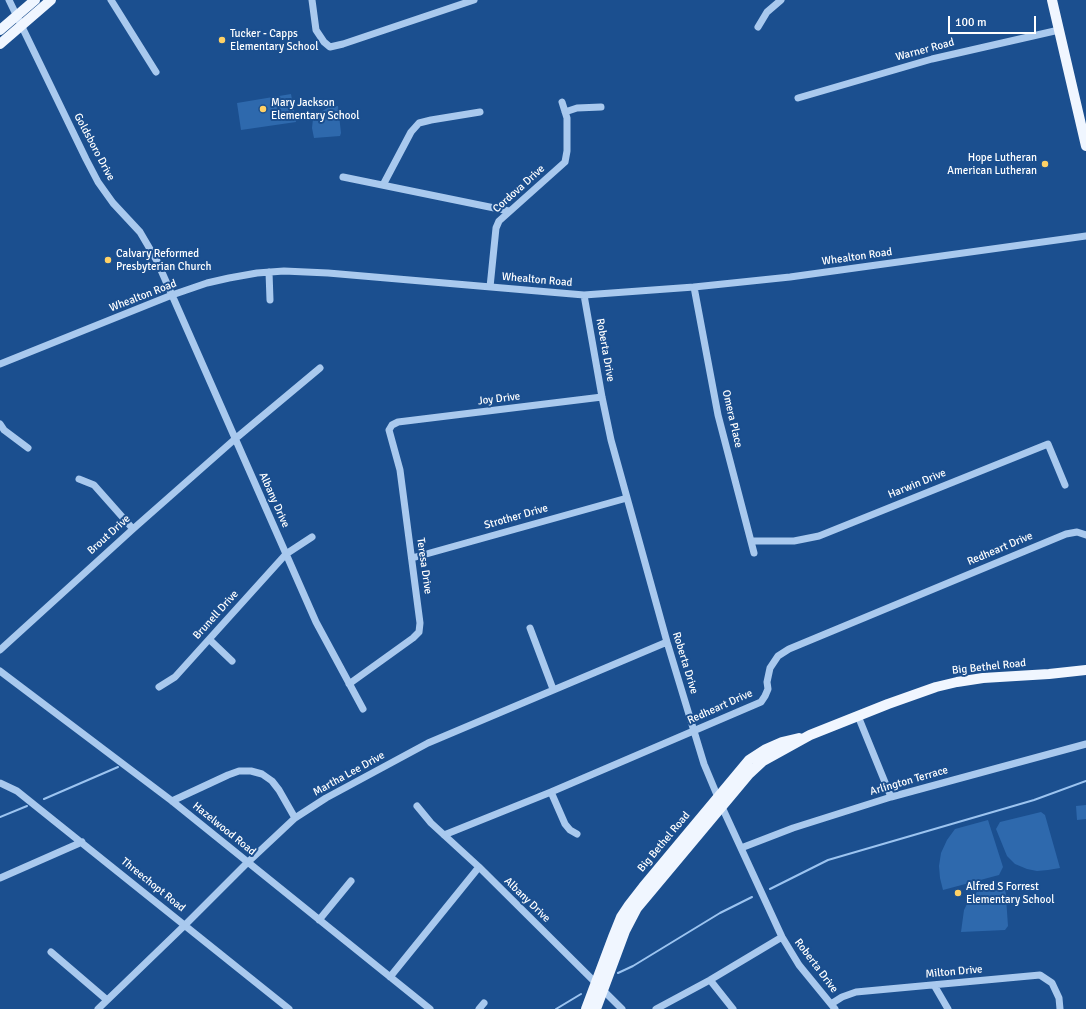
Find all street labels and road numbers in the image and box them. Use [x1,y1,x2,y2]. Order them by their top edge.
street label: Warner Road [894,36,956,64]
street label: Goldsboro Drive [71,111,117,183]
street label: Cordova Drive [490,162,548,216]
street label: Whealton Road [821,246,893,268]
street label: Whealton Road [501,270,573,290]
street label: Whealton Road [108,277,178,315]
street label: Roberta Drive [593,317,617,383]
street label: Omera Place [719,389,745,449]
street label: Joy Drive [477,390,521,408]
street label: Harwin Drive [886,466,948,502]
street label: Albany Drive [256,470,292,530]
street label: Strother Drive [483,502,549,532]
street label: Brout Drive [85,512,133,558]
street label: Redheart Drive [965,529,1035,569]
street label: Teresa Drive [414,537,434,595]
street label: Brunell Drive [191,588,241,642]
street label: Roberta Drive [669,630,701,696]
street label: Big Bethel Road [951,657,1027,677]
street label: Redheart Drive [685,687,755,727]
street label: Martha Lee Drive [311,749,387,799]
street label: Arlington Terrace [868,764,950,798]
street label: Hazelwood Road [190,800,258,858]
street label: Big Bethel Road [635,809,693,875]
street label: Threechopt Road [118,855,188,915]
street label: Albany Drive [501,875,553,925]
street label: Roberta Drive [791,936,841,996]
street label: Milton Drive [925,963,983,981]

